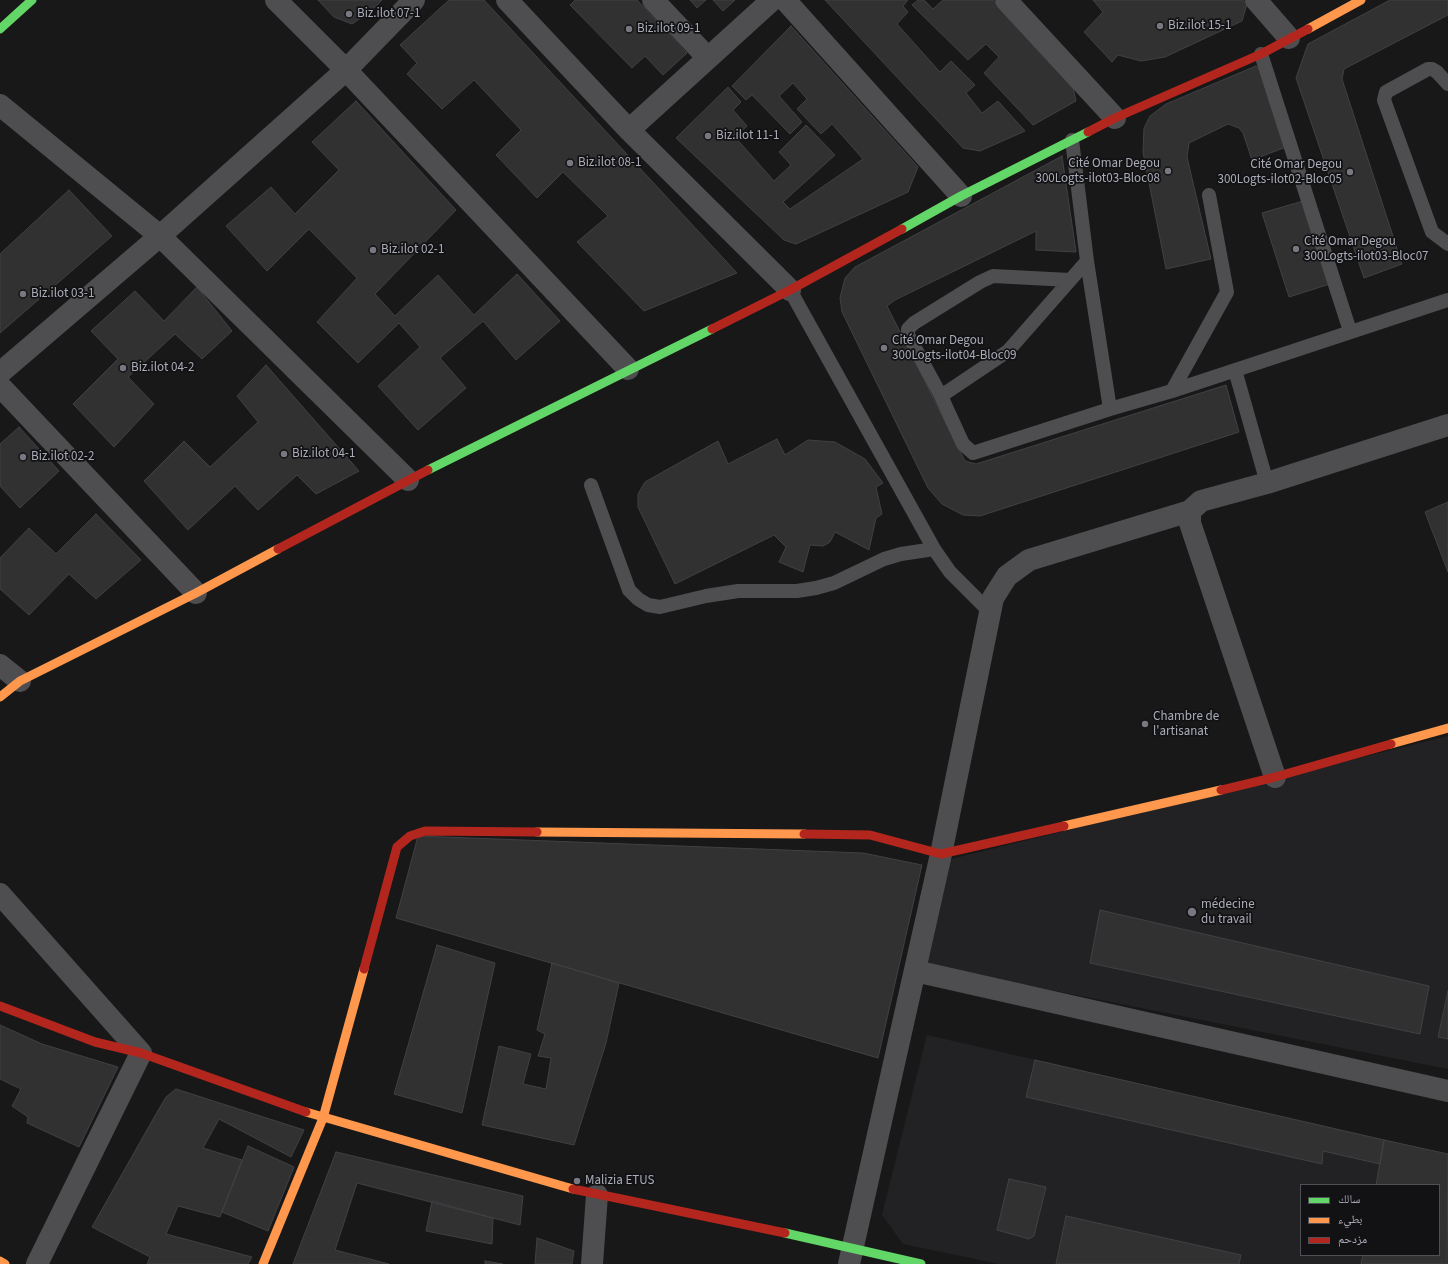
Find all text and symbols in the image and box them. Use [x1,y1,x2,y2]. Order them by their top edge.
place label: Biz.ilot 07-1 [357,6,420,22]
marker: Biz.ilot 07-1 [344,9,354,19]
place label: Biz.ilot 15-1 [1168,18,1231,34]
place label: Biz.ilot 09-1 [637,21,700,37]
marker: Biz.ilot 15-1 [1155,21,1165,31]
marker: Biz.ilot 09-1 [624,24,634,34]
place label: Biz.ilot 11-1 [716,128,779,144]
marker: Biz.ilot 11-1 [703,131,713,141]
place label: Biz.ilot 08-1 [578,155,641,171]
place label: Cité Omar Degou 300Logts-ilot03-Bloc08 [1035,156,1160,187]
place label: Cité Omar Degou 300Logts-ilot02-Bloc05 [1217,157,1342,188]
marker: Biz.ilot 08-1 [565,158,575,168]
marker: Cité Omar Degou 300Logts-ilot03-Bloc08 [1163,166,1173,176]
marker: Cité Omar Degou 300Logts-ilot02-Bloc05 [1345,167,1355,177]
place label: Cité Omar Degou 300Logts-ilot03-Bloc07 [1304,234,1429,265]
place label: Biz.ilot 02-1 [381,242,444,258]
marker: Cité Omar Degou 300Logts-ilot03-Bloc07 [1291,244,1301,254]
marker: Biz.ilot 02-1 [368,245,378,255]
place label: Biz.ilot 03-1 [31,286,94,302]
marker: Biz.ilot 03-1 [18,289,28,299]
place label: Cité Omar Degou 300Logts-ilot04-Bloc09 [892,333,1017,364]
marker: Cité Omar Degou 300Logts-ilot04-Bloc09 [879,343,889,353]
place label: Biz.ilot 04-2 [131,360,194,376]
marker: Biz.ilot 04-2 [118,363,128,373]
place label: Biz.ilot 04-1 [292,446,355,462]
place label: Biz.ilot 02-2 [31,449,94,465]
marker: Biz.ilot 04-1 [279,449,289,459]
marker: Biz.ilot 02-2 [18,452,28,462]
place label: Chambre de l'artisanat [1153,709,1219,740]
marker: Chambre de l'artisanat [1140,719,1150,729]
place label: médecine du travail [1201,897,1255,928]
marker: médecine du travail [1186,906,1198,918]
place label: Malizia ETUS [585,1173,654,1189]
marker: Malizia ETUS [572,1176,582,1186]
legend [1300,1184,1440,1256]
text: سالك [1338,1191,1360,1208]
text: بطيء [1338,1211,1362,1228]
text: مزدحم [1338,1231,1367,1248]

